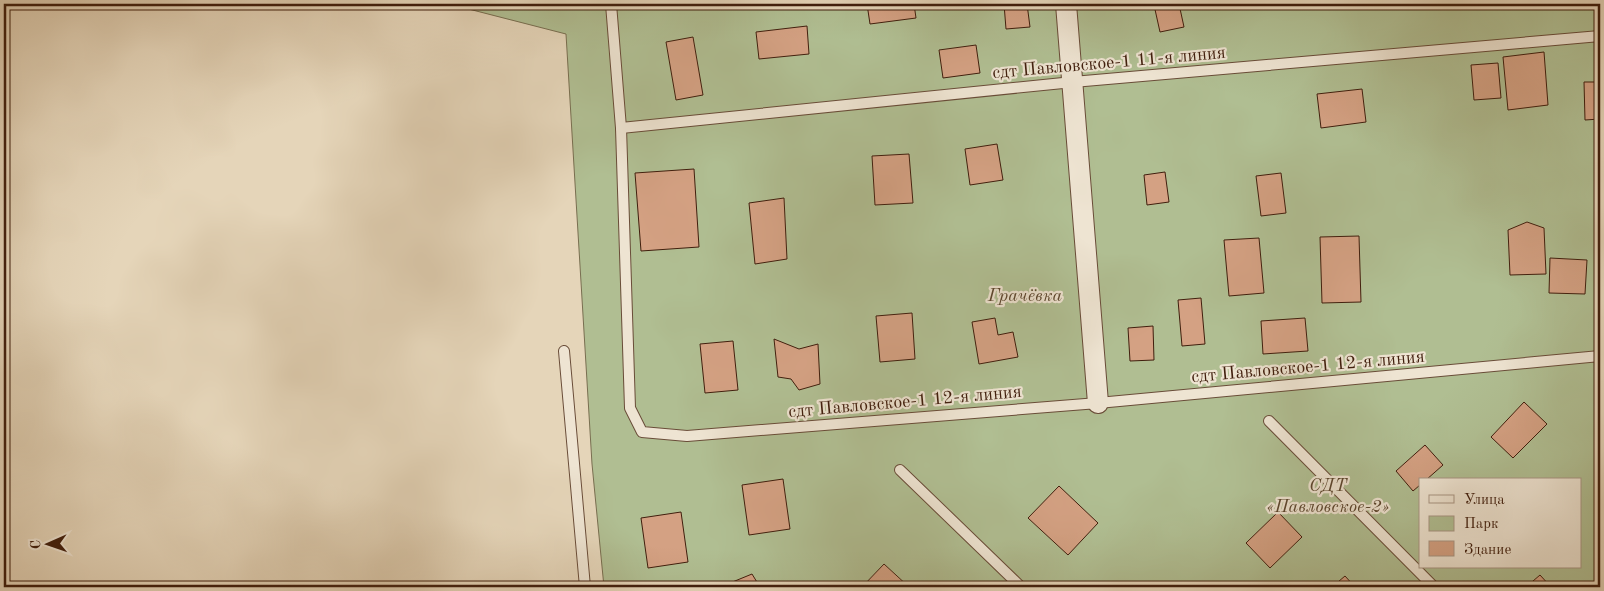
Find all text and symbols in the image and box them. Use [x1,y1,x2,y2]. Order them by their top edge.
street label: сдт Павловское-1 11-я линия [991,44,1227,82]
park label: Грачёвка [987,287,1063,305]
street label: сдт Павловское-1 12-я линия [1190,348,1426,386]
street label: сдт Павловское-1 12-я линия [787,383,1023,421]
park label: СДТ «Павловское-2» [1267,477,1390,516]
legend [1419,478,1582,568]
text: Улица [1464,493,1505,508]
text: Парк [1464,517,1499,532]
north arrow [22,518,72,568]
text: С [29,540,43,549]
text: Здание [1464,543,1511,558]

